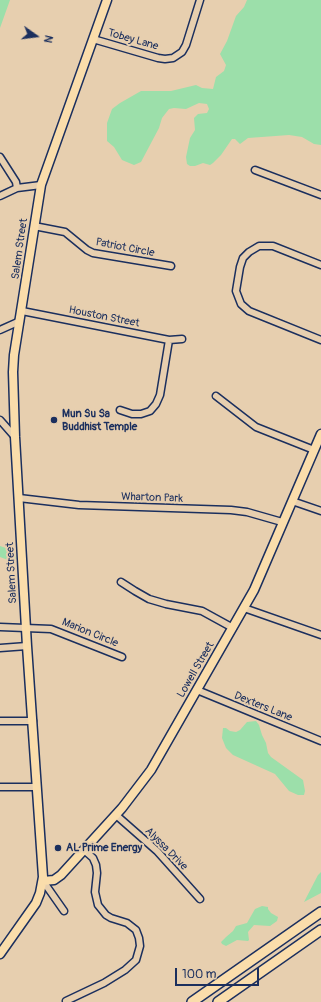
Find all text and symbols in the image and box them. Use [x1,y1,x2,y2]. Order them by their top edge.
north arrow [16,16,56,56]
street label: Tobey Lane [106,26,160,54]
text: N [41,34,55,44]
street label: Salem Street [9,218,31,280]
street label: Patriot Circle [94,236,156,260]
street label: Houston Street [67,304,141,330]
place label: Mun Su Sa Buddhist Temple [62,407,137,433]
marker: Mun Su Sa Buddhist Temple [49,415,59,425]
street label: Wharton Park [121,490,183,506]
street label: Salem Street [4,542,20,604]
street label: Marion Circle [60,616,120,650]
street label: Lowell Street [175,640,217,700]
street label: Dexters Lane [232,689,294,725]
street label: Alyssa Drive [142,825,190,873]
place label: AL Prime Energy [66,841,142,855]
marker: AL Prime Energy [53,843,63,853]
scale bar [177,960,261,986]
text: 100 m [182,967,216,982]

